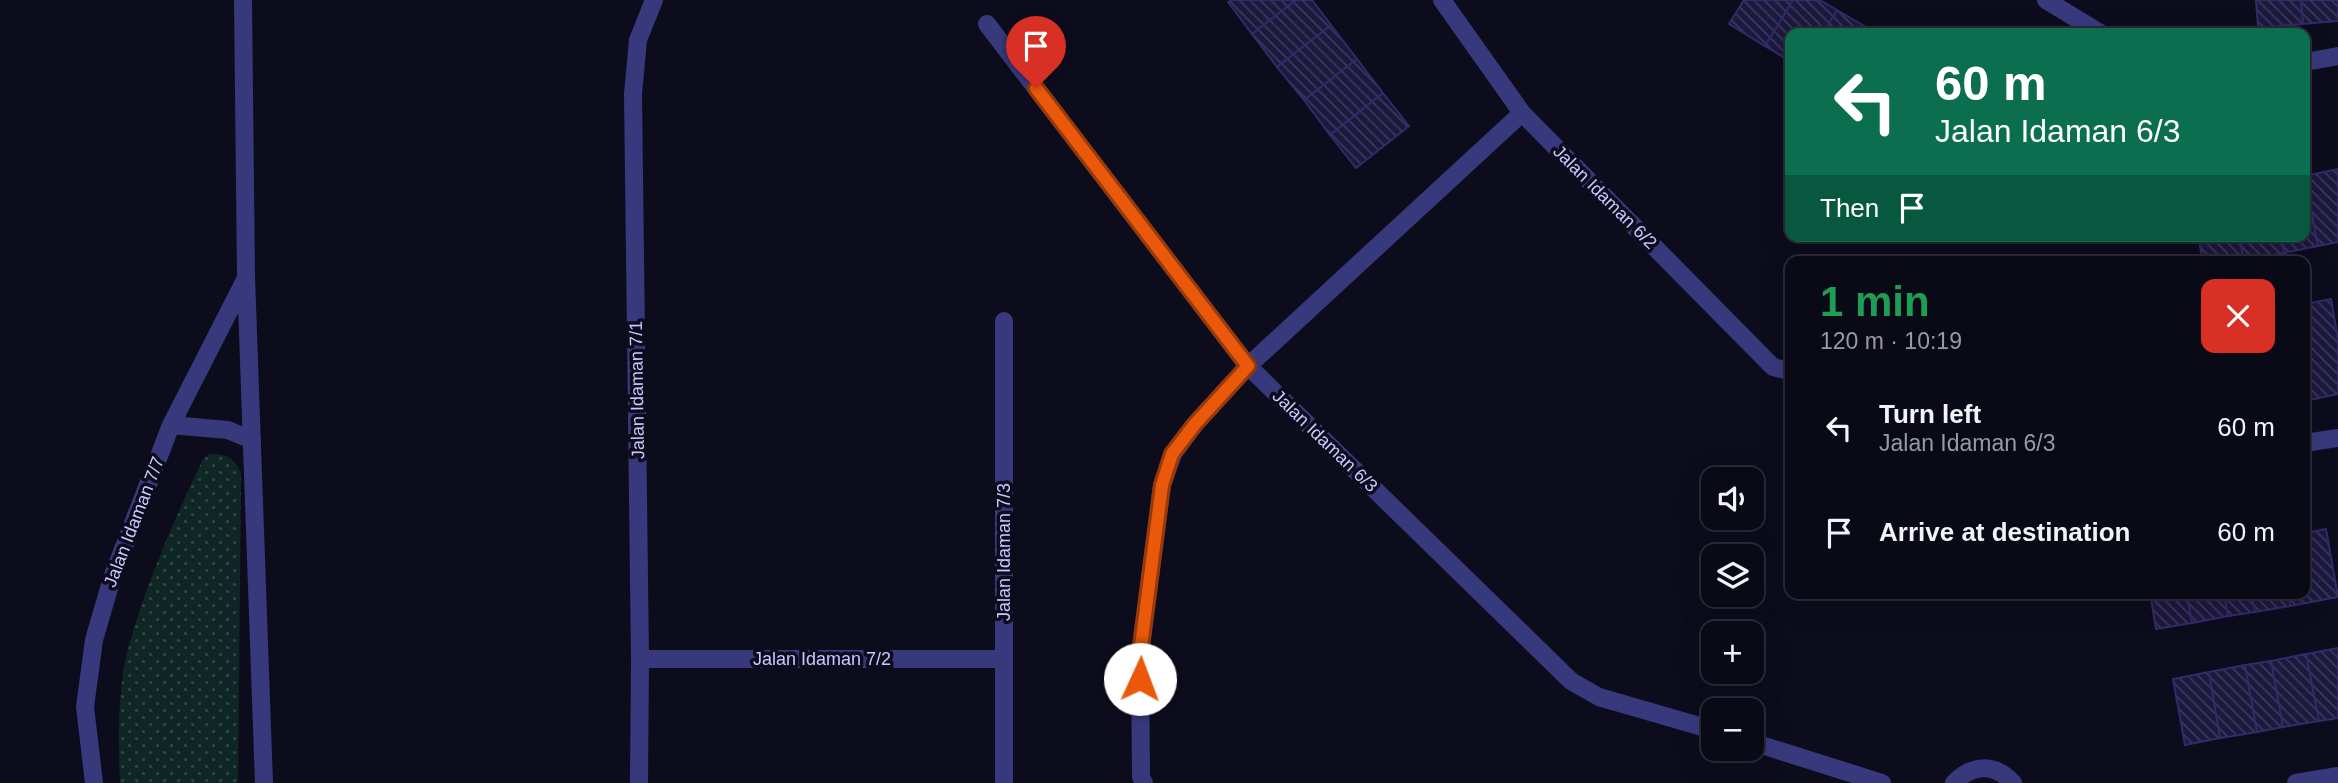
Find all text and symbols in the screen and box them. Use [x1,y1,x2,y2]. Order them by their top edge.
pin [1006,16,1066,88]
icon: arrive [1017,27,1055,65]
icon: left [1820,56,1911,147]
text: 60 m [1935,56,2047,110]
text: Jalan Idaman 6/3 [1935,113,2181,149]
street label: Jalan Idaman 6/2 [1549,141,1661,253]
icon: arrive [1893,189,1931,227]
text: Then [1820,193,1879,223]
text: 1 min [1820,278,1930,325]
button: close [2201,279,2275,353]
street label: Jalan Idaman 7/1 [626,321,648,459]
text: 120 m · 10:19 [1820,328,1962,354]
street label: Jalan Idaman 6/3 [1268,386,1382,496]
text: Turn left [1879,399,1981,429]
icon: left [1820,409,1858,447]
text: 60 m [2217,412,2275,442]
text: Jalan Idaman 6/3 [1879,430,2055,456]
street label: Jalan Idaman 7/7 [100,454,168,590]
map controls [1701,467,1764,761]
button: sound [1701,467,1764,530]
street label: Jalan Idaman 7/3 [994,483,1014,621]
icon: arrive [1820,514,1858,552]
text: Arrive at destination [1879,517,2130,547]
text: 60 m [2217,517,2275,547]
button: layers [1701,544,1764,607]
button: + [1701,621,1764,684]
position arrow [1103,642,1177,716]
street label: Jalan Idaman 7/2 [753,649,891,669]
button: − [1701,698,1764,761]

